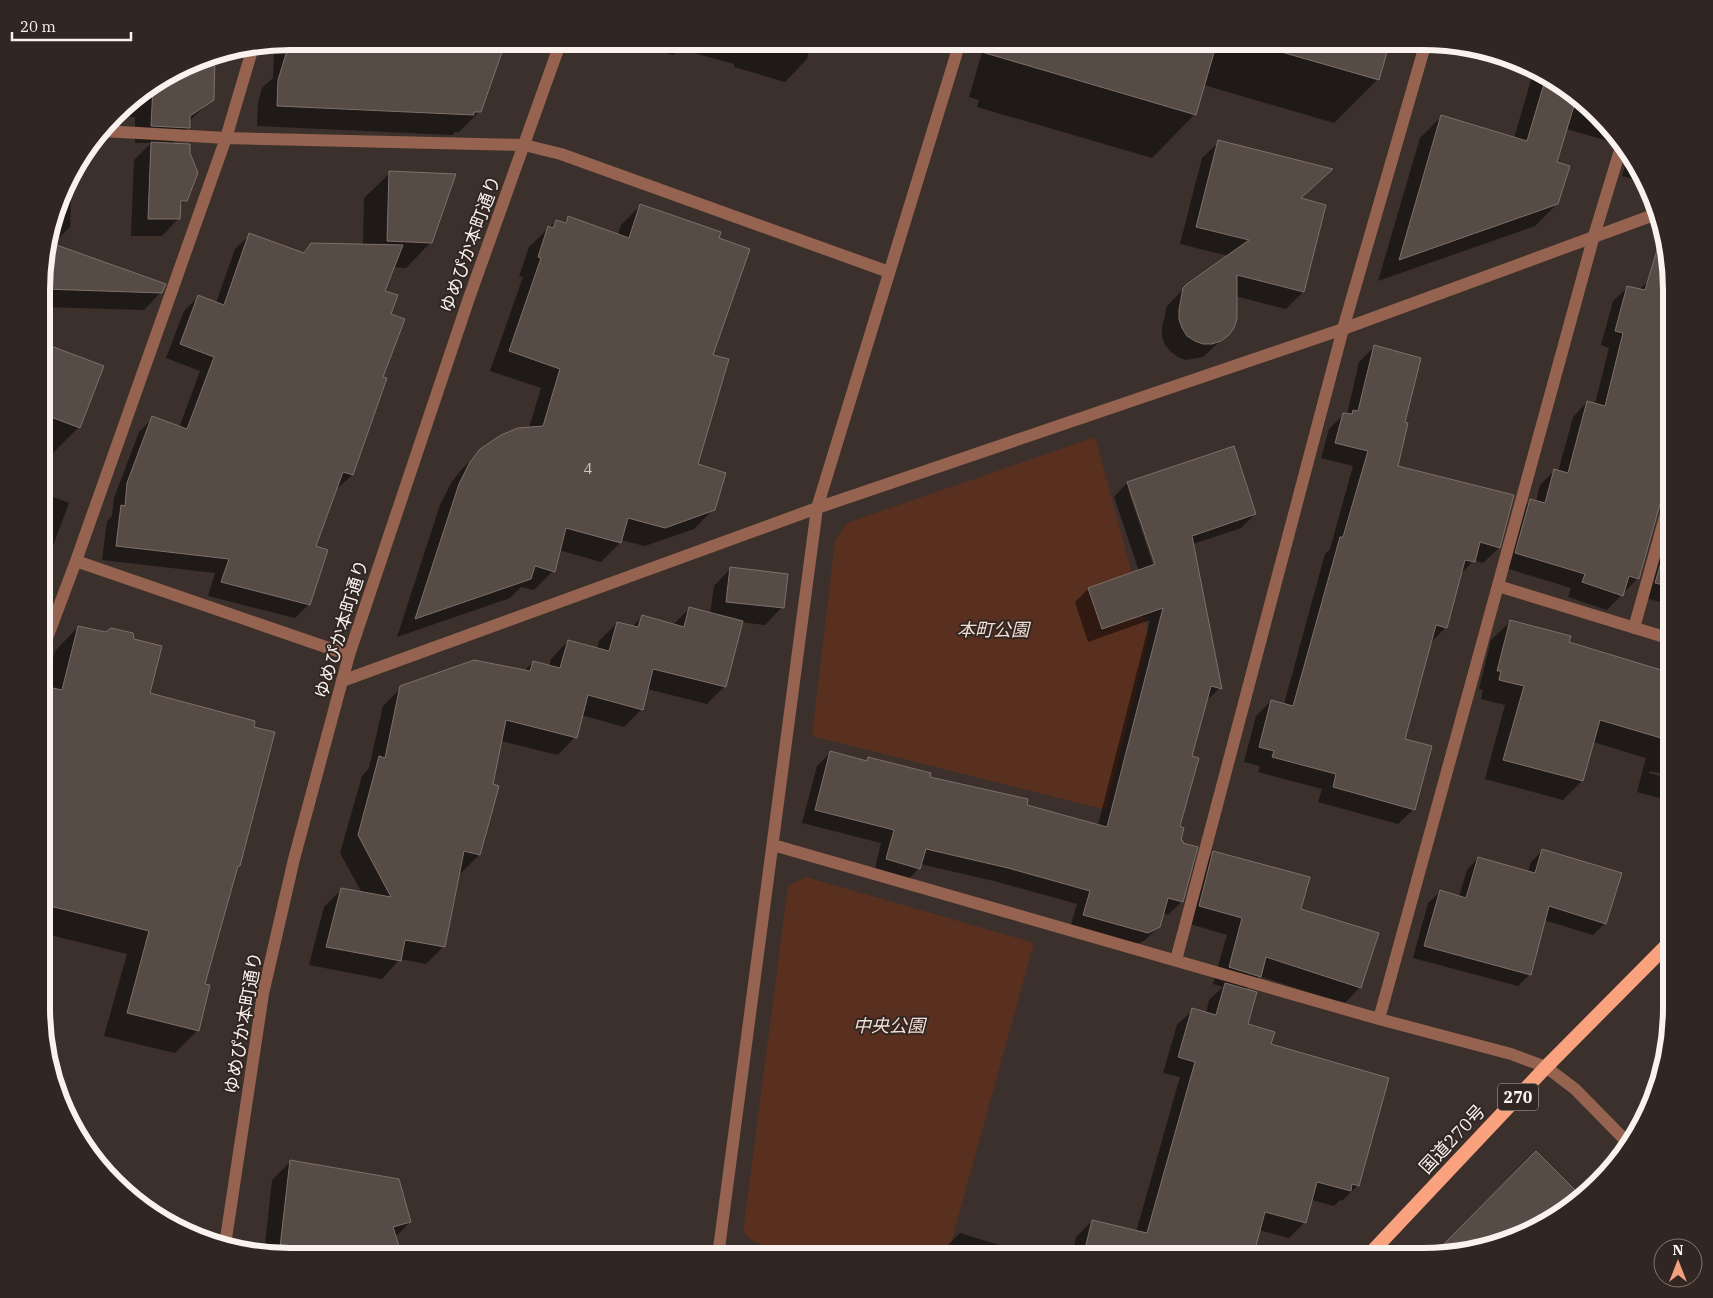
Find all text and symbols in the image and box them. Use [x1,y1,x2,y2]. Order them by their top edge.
scale bar [12,10,131,42]
text: 20 m [20,17,56,36]
street label: ゆめぴか本町通り [435,172,505,316]
house number: 4 [583,459,593,478]
street label: ゆめぴか本町通り [309,557,373,701]
park label: 本町公園 [957,618,1032,641]
street label: ゆめぴか本町通り [219,950,267,1096]
park label: 中央公園 [853,1014,928,1037]
road number: 270 [1498,1084,1538,1110]
street label: 国道270号 [1414,1100,1490,1178]
north arrow [1653,1238,1703,1288]
text: N [1672,1241,1684,1259]

